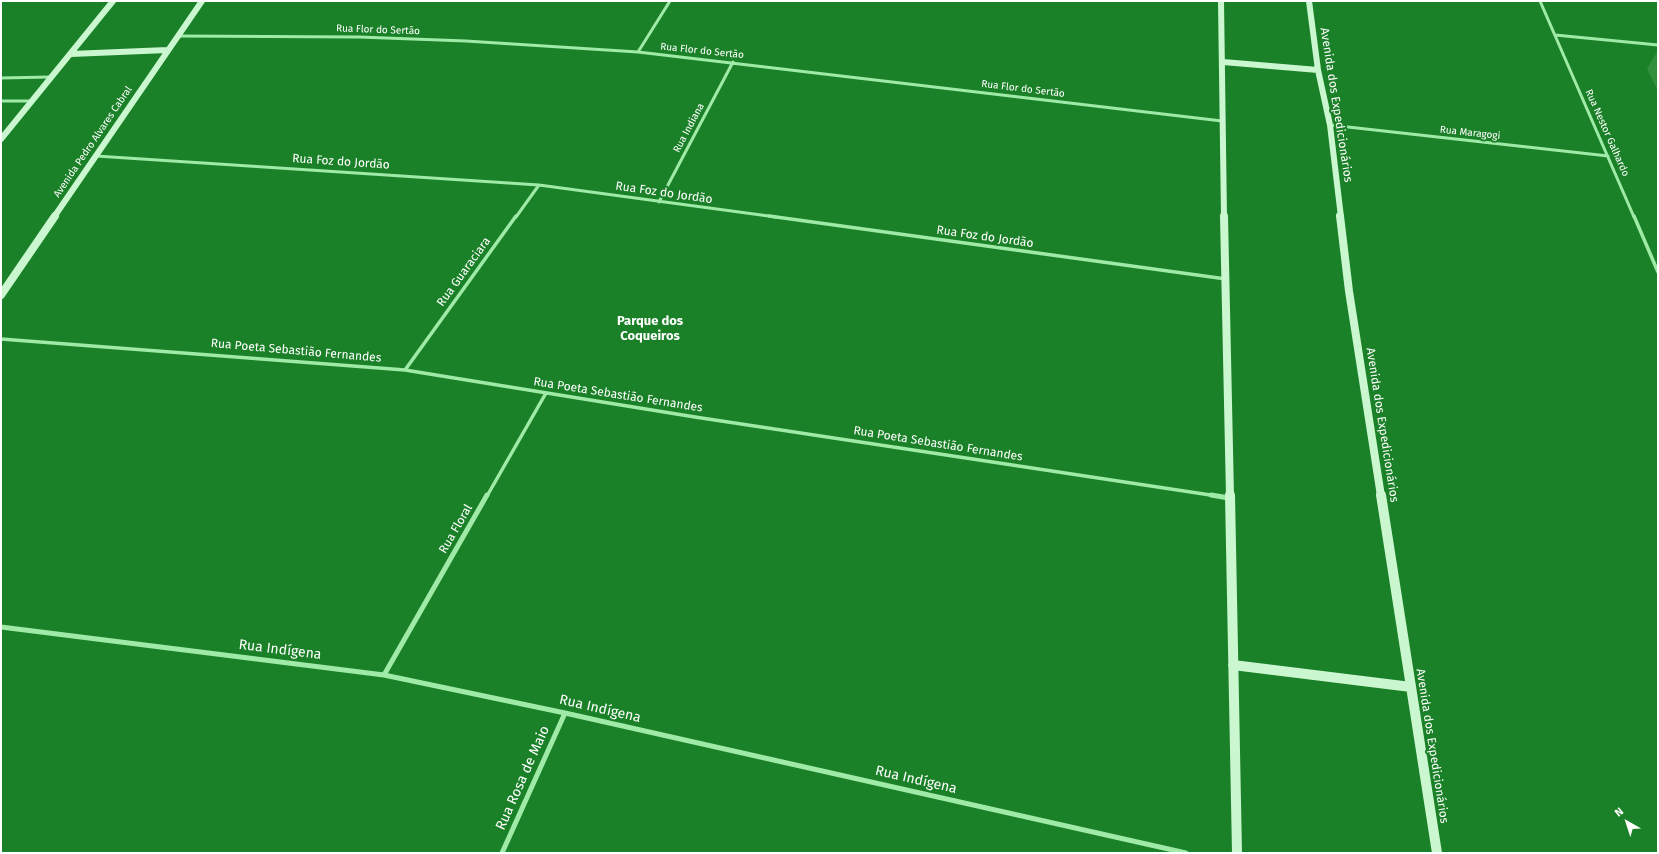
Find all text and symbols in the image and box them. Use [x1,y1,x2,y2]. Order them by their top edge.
street label: Rua Flor do Sertão [336,23,420,37]
street label: Avenida dos Expedicionários [1317,27,1355,183]
street label: Rua Flor do Sertão [660,41,744,61]
street label: Rua Flor do Sertão [981,78,1065,100]
street label: Avenida Pedro Alvares Cabral [51,84,135,200]
street label: Rua Nestor Galhardo [1582,88,1632,178]
street label: Rua Indiana [671,101,707,155]
street label: Rua Maragogi [1439,124,1501,142]
street label: Rua Foz do Jordão [292,151,390,173]
street label: Rua Foz do Jordão [615,179,713,207]
street label: Rua Foz do Jordão [936,223,1034,251]
street label: Rua Guaraciara [434,235,494,309]
district label: Parque dos Coqueiros [617,313,683,344]
street label: Rua Poeta Sebastião Fernandes [210,336,382,366]
street label: Avenida dos Expedicionários [1363,347,1401,503]
street label: Rua Poeta Sebastião Fernandes [532,375,704,415]
street label: Rua Poeta Sebastião Fernandes [852,424,1024,464]
street label: Rua Floral [436,502,476,556]
street label: Rua Indígena [238,637,322,663]
street label: Avenida dos Expedicionários [1413,668,1451,824]
street label: Rua Indígena [558,691,642,727]
street label: Rua Rosa de Maio [492,723,554,833]
street label: Rua Indígena [874,762,958,798]
north arrow [1607,802,1647,842]
text: N [1612,805,1626,820]

